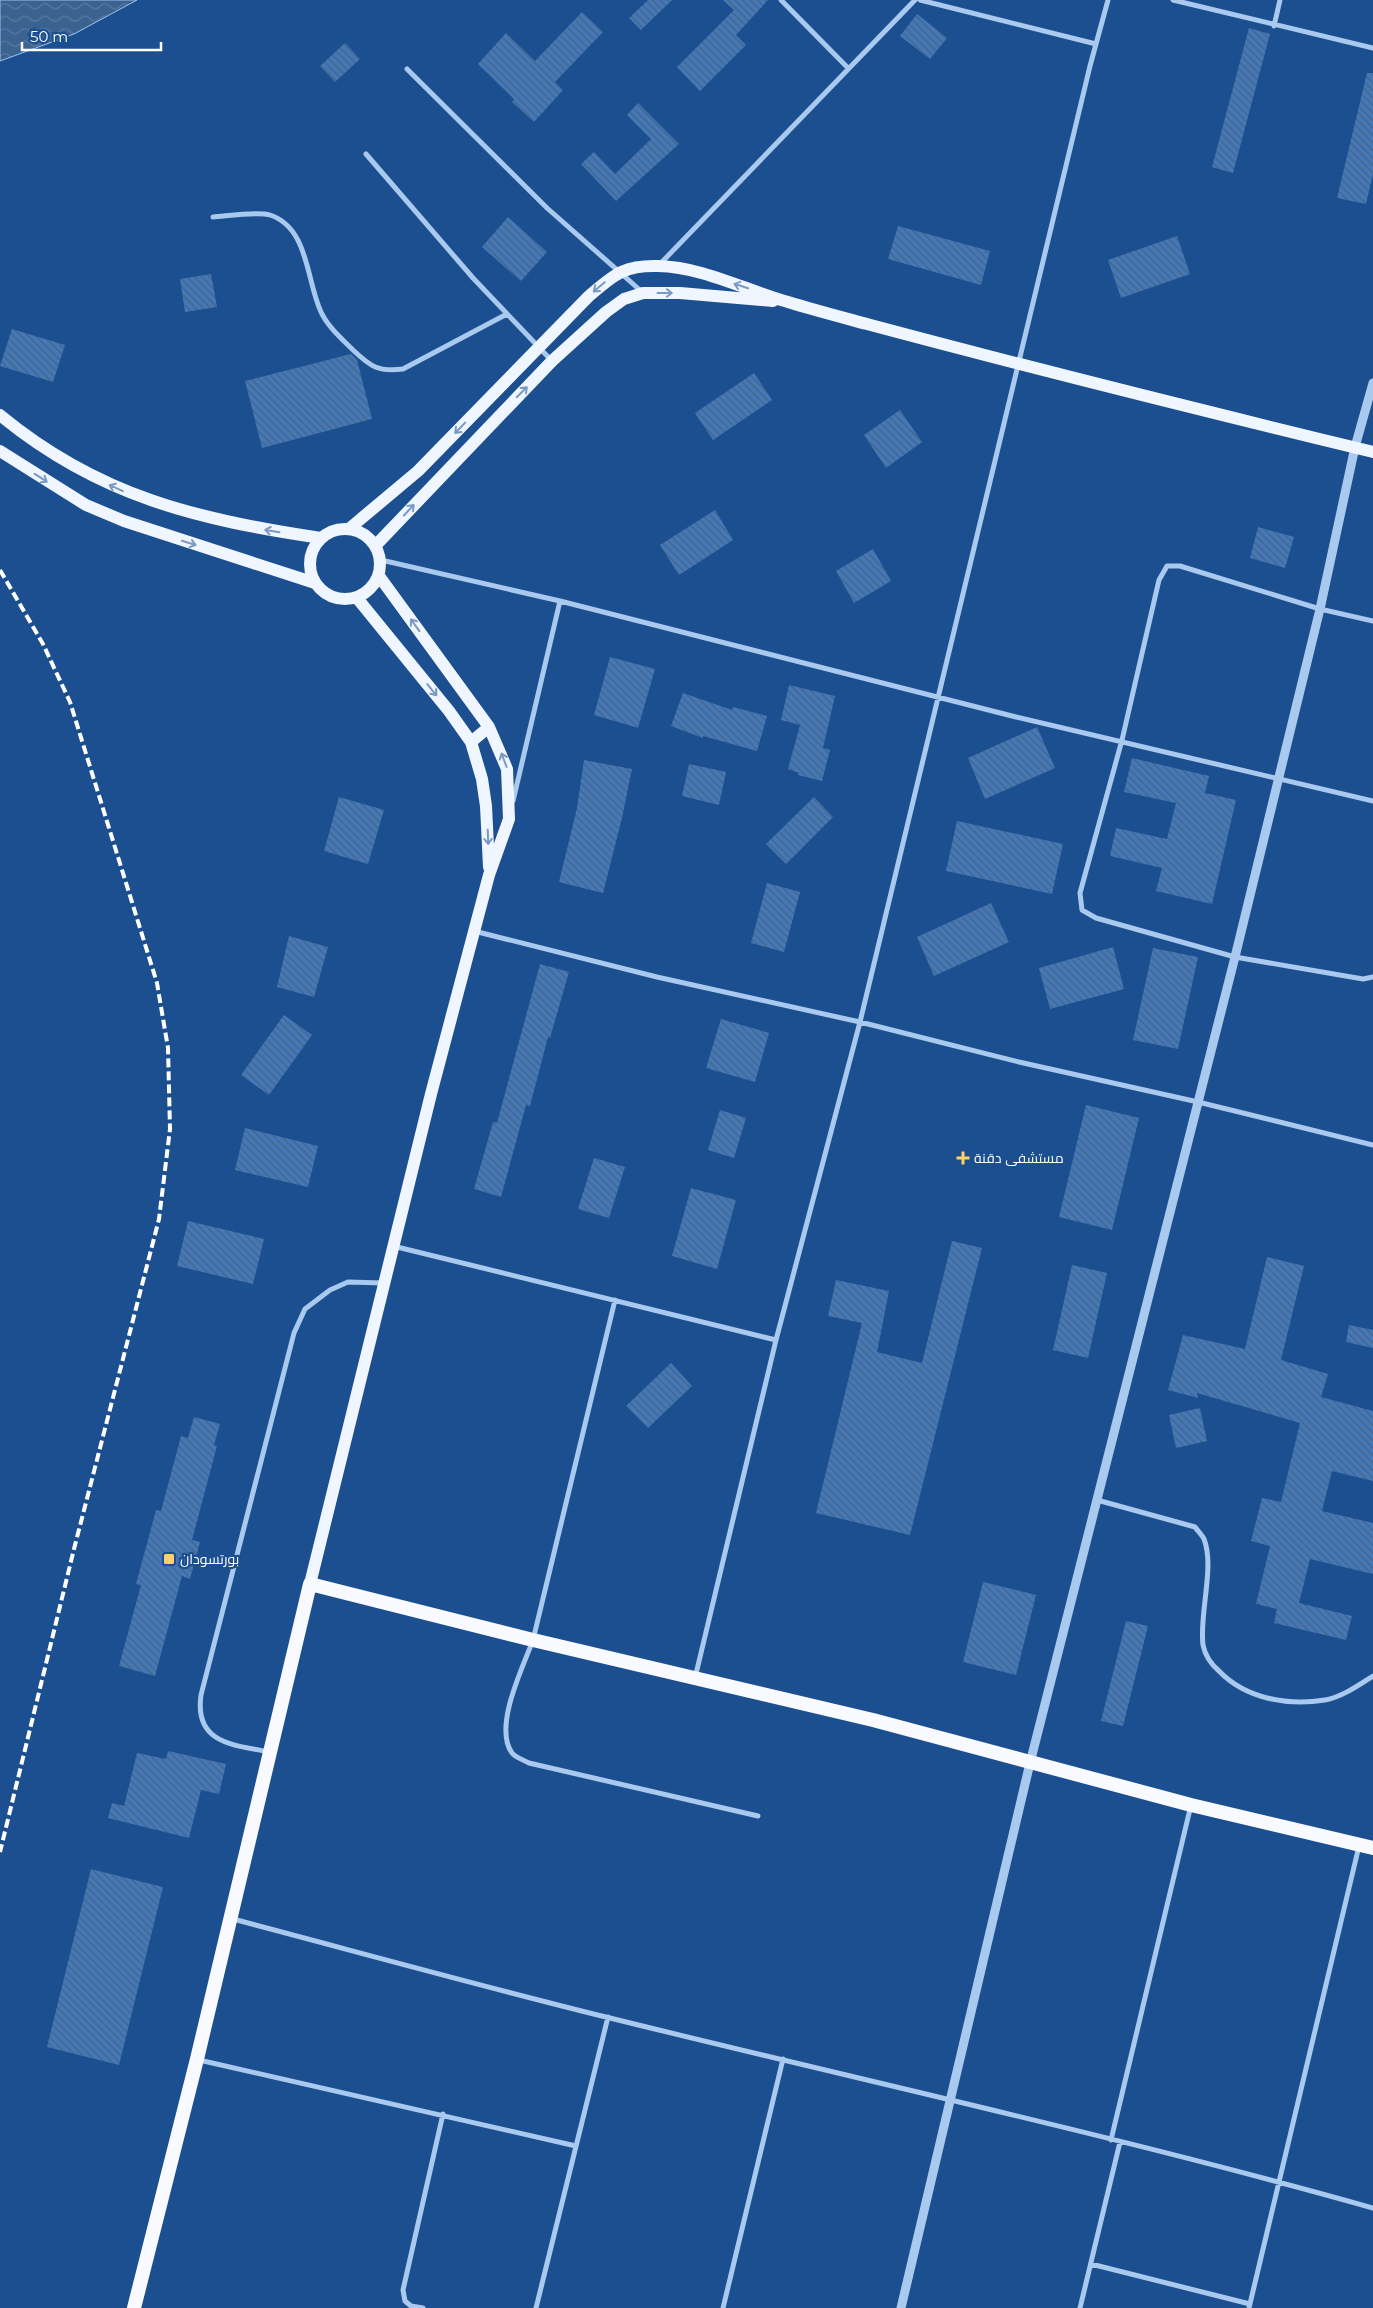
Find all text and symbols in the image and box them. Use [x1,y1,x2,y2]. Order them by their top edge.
scale bar [22,20,161,52]
text: 50 m [30,27,68,46]
one-way arrow [733,280,749,290]
one-way arrow [592,282,605,293]
one-way arrow [656,288,672,298]
one-way arrow [516,386,528,398]
one-way arrow [454,421,466,433]
one-way arrow [33,473,47,483]
one-way arrow [109,482,124,492]
one-way arrow [403,503,415,516]
one-way arrow [265,526,281,536]
one-way arrow [181,539,197,549]
one-way arrow [410,618,420,632]
one-way arrow [426,683,437,696]
one-way arrow [499,753,508,768]
one-way arrow [483,829,493,845]
place label: مستشفى دقنة [974,1149,1064,1167]
marker: مستشفى دقنة [956,1151,970,1165]
place label: بورتسودان [180,1550,239,1568]
marker: بورتسودان [162,1552,176,1566]

